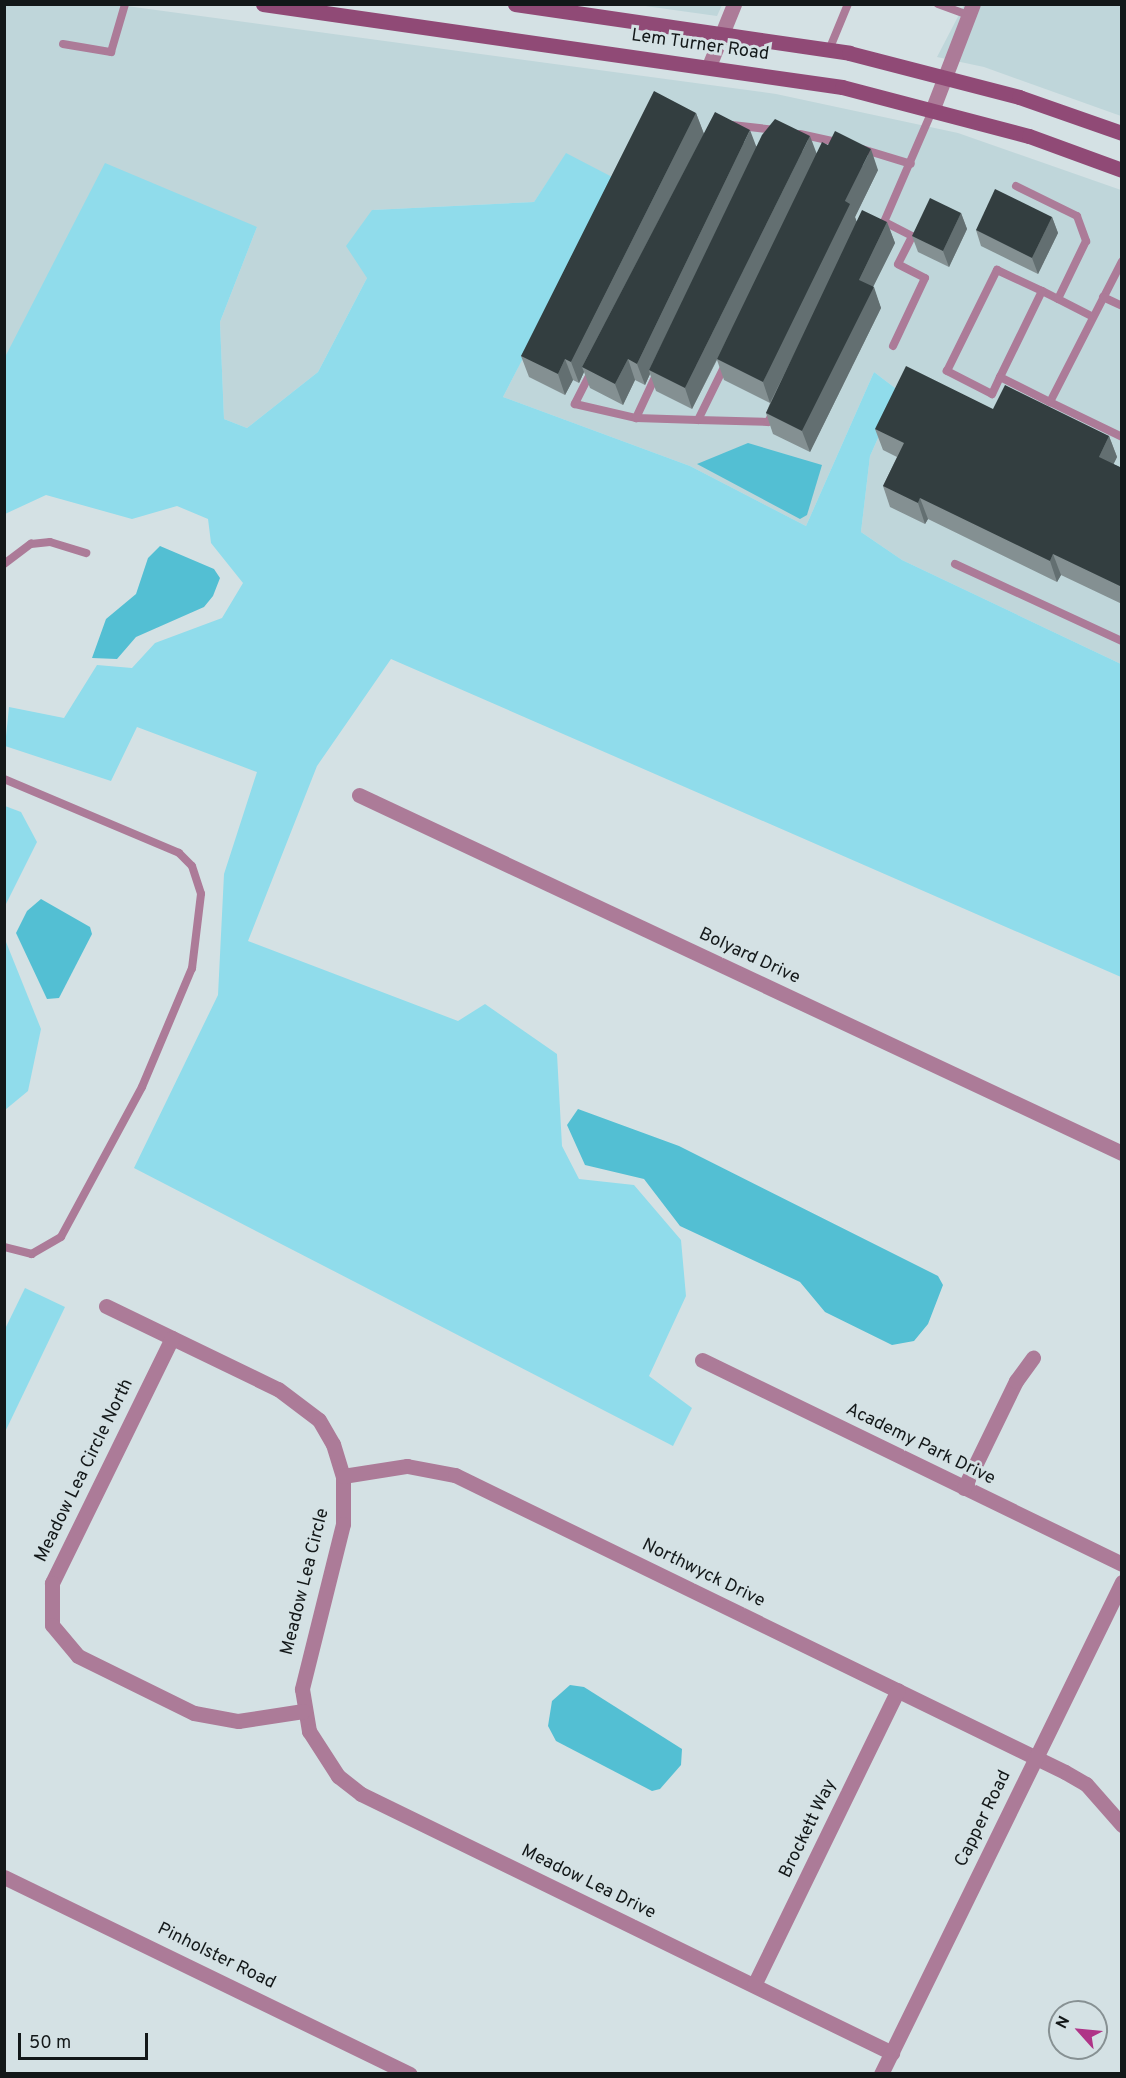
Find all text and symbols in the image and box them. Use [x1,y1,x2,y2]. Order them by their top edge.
street label: Lem Turner Road [629,26,771,66]
street label: Bolyard Drive [695,924,803,990]
street label: Meadow Lea Circle North [31,1376,139,1566]
street label: Academy Park Drive [842,1399,998,1491]
street label: Meadow Lea Circle [277,1506,335,1658]
street label: Northwyck Drive [638,1535,768,1613]
street label: Capper Road [951,1767,1017,1871]
street label: Brockett Way [776,1776,842,1882]
street label: Meadow Lea Drive [517,1841,659,1925]
street label: Pinholster Road [153,1919,279,1995]
north arrow [1048,2000,1108,2060]
text: N [1052,2013,1075,2032]
scale bar [21,2021,152,2059]
text: 50 m [29,2032,71,2055]

